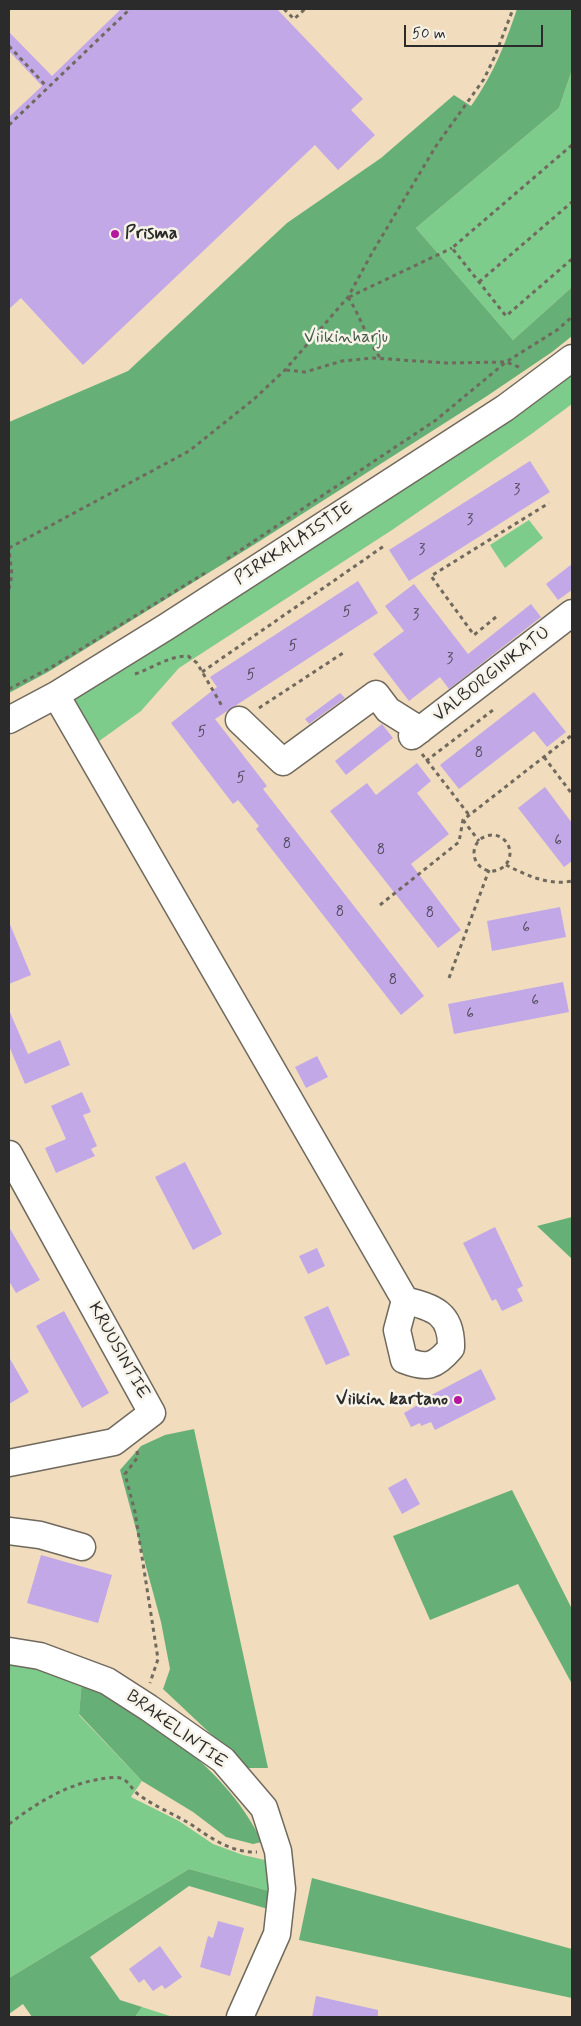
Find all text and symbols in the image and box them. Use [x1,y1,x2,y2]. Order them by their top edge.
scale bar [406,15,545,47]
text: 50 m [412,24,446,44]
place label: Prisma [125,223,178,245]
marker: Prisma [109,228,121,240]
park label: Viikinharju [304,327,388,349]
house number: 3 [514,482,520,500]
street label: PIRKKALAISTIE [231,498,357,590]
house number: 3 [467,512,473,530]
house number: 3 [419,542,425,560]
house number: 5 [343,604,351,622]
house number: 3 [413,607,419,625]
street label: VALBORGINKATU [429,623,555,727]
house number: 5 [289,638,297,656]
house number: 3 [447,651,453,669]
house number: 5 [247,667,255,685]
house number: 5 [198,724,206,742]
house number: 8 [475,745,483,763]
house number: 5 [237,770,245,788]
house number: 6 [554,833,562,851]
house number: 8 [283,836,291,854]
house number: 8 [377,842,385,860]
house number: 8 [336,904,344,922]
house number: 8 [426,905,434,923]
house number: 6 [522,920,530,938]
house number: 8 [389,972,397,990]
house number: 6 [531,993,539,1011]
house number: 6 [466,1006,474,1024]
street label: KRUUSINTIE [83,1299,153,1403]
place label: Viikin kartano [336,1389,448,1411]
marker: Viikin kartano [452,1394,464,1406]
street label: BRAKELINTIE [121,1686,231,1774]

